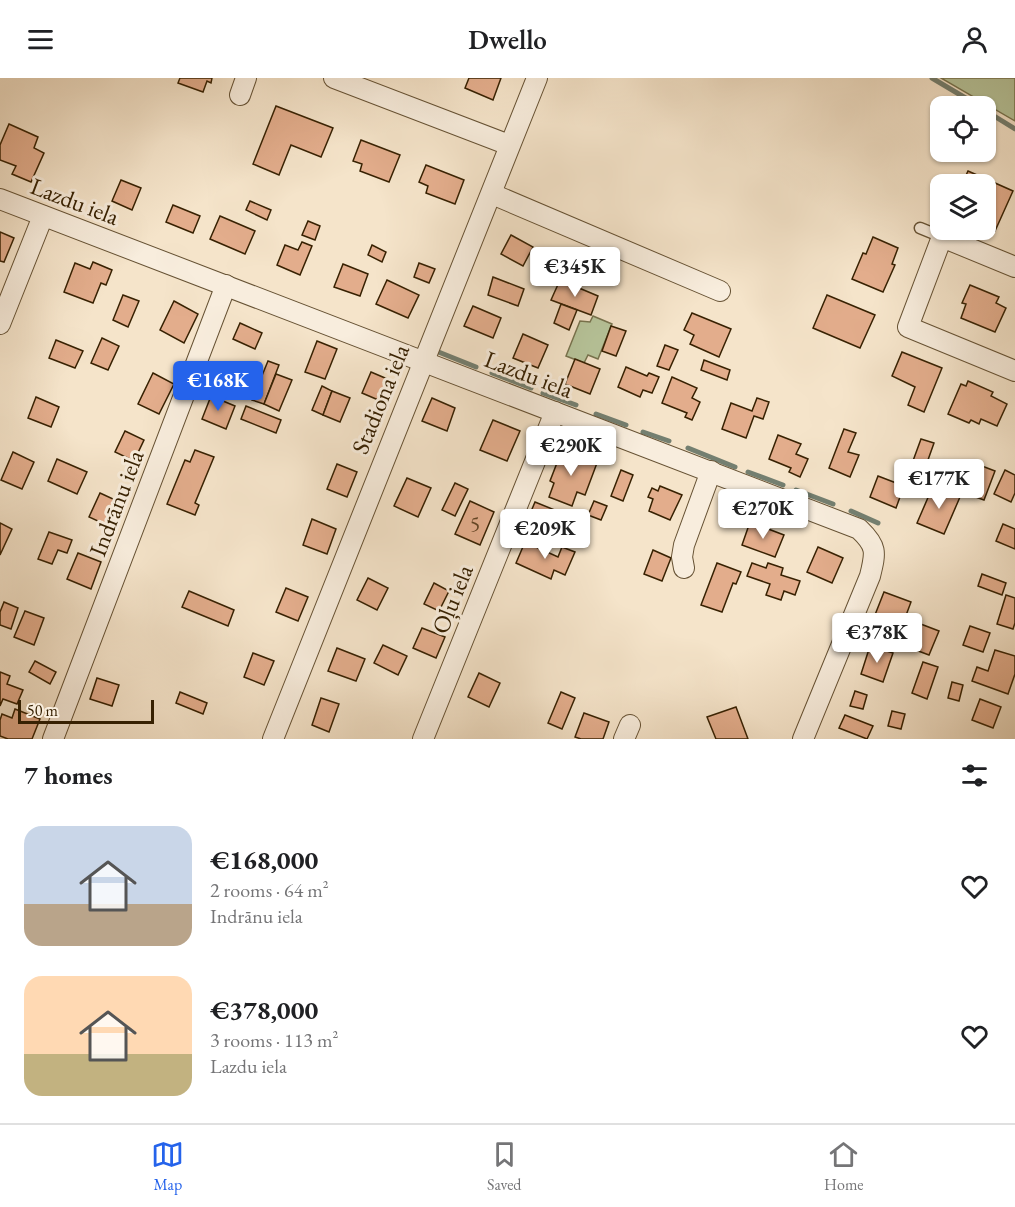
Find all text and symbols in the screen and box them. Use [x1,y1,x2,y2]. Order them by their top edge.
text: Dwello [468,22,547,57]
icon: menu [24,23,57,56]
icon: person [958,23,991,56]
map controls [930,96,996,240]
button: locate [930,96,996,162]
street label: Lazdu iela [26,170,124,232]
button: layers [930,174,996,240]
pin: €345K [533,247,617,298]
text: €345K [544,253,606,279]
street label: Stadiona iela [344,339,416,458]
street label: Lazdu iela [480,343,578,405]
pin: €168K [176,361,260,412]
text: €168K [187,367,249,393]
pin: €290K [529,426,613,477]
text: €290K [540,432,602,458]
street label: Indrānu iela [82,445,151,560]
pin: €177K [897,459,981,510]
text: €177K [908,465,970,491]
pin: €270K [721,489,805,540]
text: €270K [732,495,794,521]
pin: €209K [503,509,587,560]
house number: 5 [470,510,480,537]
text: €209K [514,515,576,541]
street label: Oļu iela [424,559,480,638]
pin: €378K [835,613,919,664]
text: €378K [846,619,908,645]
scale bar [18,697,154,724]
text: 50 m [27,700,58,721]
text: 7 homes [24,758,113,792]
icon: filters [958,759,991,792]
text: €168,000 [210,843,318,877]
icon: home [72,850,144,922]
icon: heart [958,870,991,903]
text: 2 rooms · 64 m² [210,877,329,903]
text: Indrānu iela [210,903,303,929]
text: €378,000 [210,993,318,1027]
icon: home [72,1000,144,1072]
icon: heart [958,1020,991,1053]
text: 3 rooms · 113 m² [210,1027,338,1053]
text: Lazdu iela [210,1053,287,1079]
tab: Map [151,1138,184,1195]
tab: Saved [487,1138,521,1195]
tab: Home [824,1138,864,1195]

